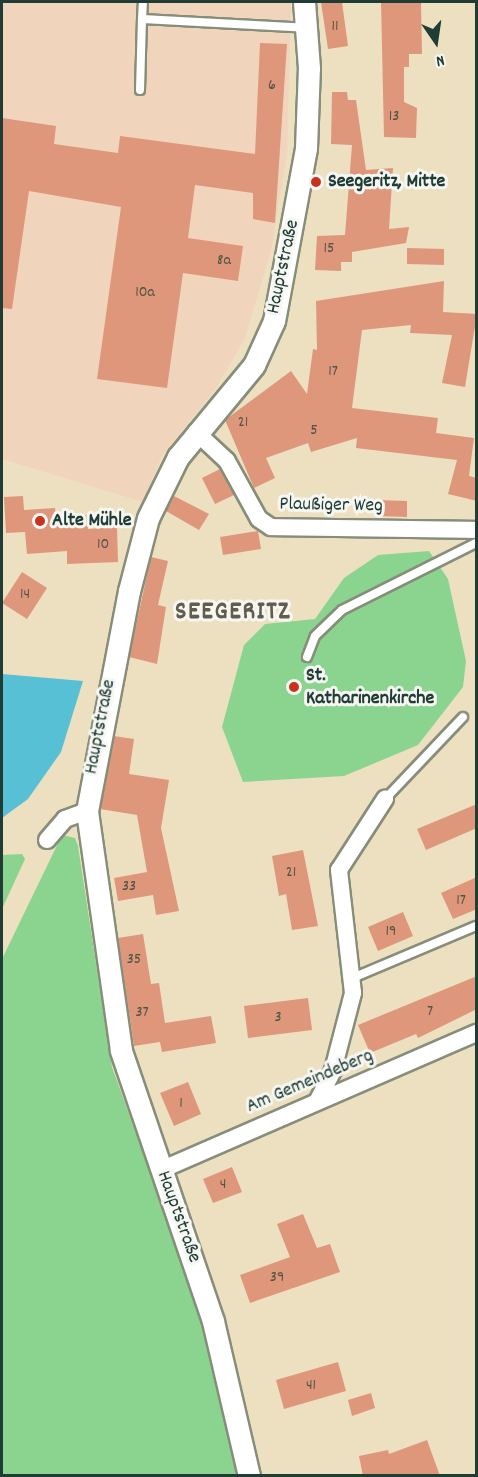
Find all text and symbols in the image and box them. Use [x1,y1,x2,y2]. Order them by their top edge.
north arrow [406,12,466,72]
house number: 11 [331,17,339,37]
text: N [434,48,447,72]
house number: 6 [268,76,276,96]
house number: 13 [389,107,399,127]
place label: Seegeritz, Mitte [328,170,445,194]
marker: Seegeritz, Mitte [309,175,323,189]
street label: Hauptstraße [262,218,306,316]
house number: 15 [324,239,334,259]
house number: 8a [217,251,231,271]
house number: 10a [135,283,155,303]
house number: 17 [328,362,338,382]
house number: 21 [238,413,248,433]
house number: 5 [310,421,318,441]
street label: Plaußiger Weg [279,493,383,519]
place label: Alte Mühle [52,509,131,533]
marker: Alte Mühle [33,514,47,528]
house number: 10 [97,535,109,555]
house number: 14 [20,585,30,605]
district label: SEEGERITZ [175,597,291,629]
place label: St. Katharinenkirche [306,664,434,711]
street label: Hauptstraße [80,678,122,776]
marker: St. Katharinenkirche [287,680,301,694]
house number: 21 [286,863,296,883]
house number: 33 [122,877,136,897]
house number: 17 [456,891,466,911]
house number: 19 [386,922,396,942]
house number: 35 [127,950,141,970]
house number: 7 [427,1002,433,1022]
house number: 37 [135,1003,149,1023]
house number: 3 [274,1008,282,1028]
street label: Am Gemeindeberg [243,1045,377,1119]
house number: 1 [179,1094,183,1114]
street label: Hauptstraße [150,1168,206,1266]
house number: 4 [220,1175,226,1195]
house number: 39 [270,1268,284,1288]
house number: 41 [306,1376,316,1396]

